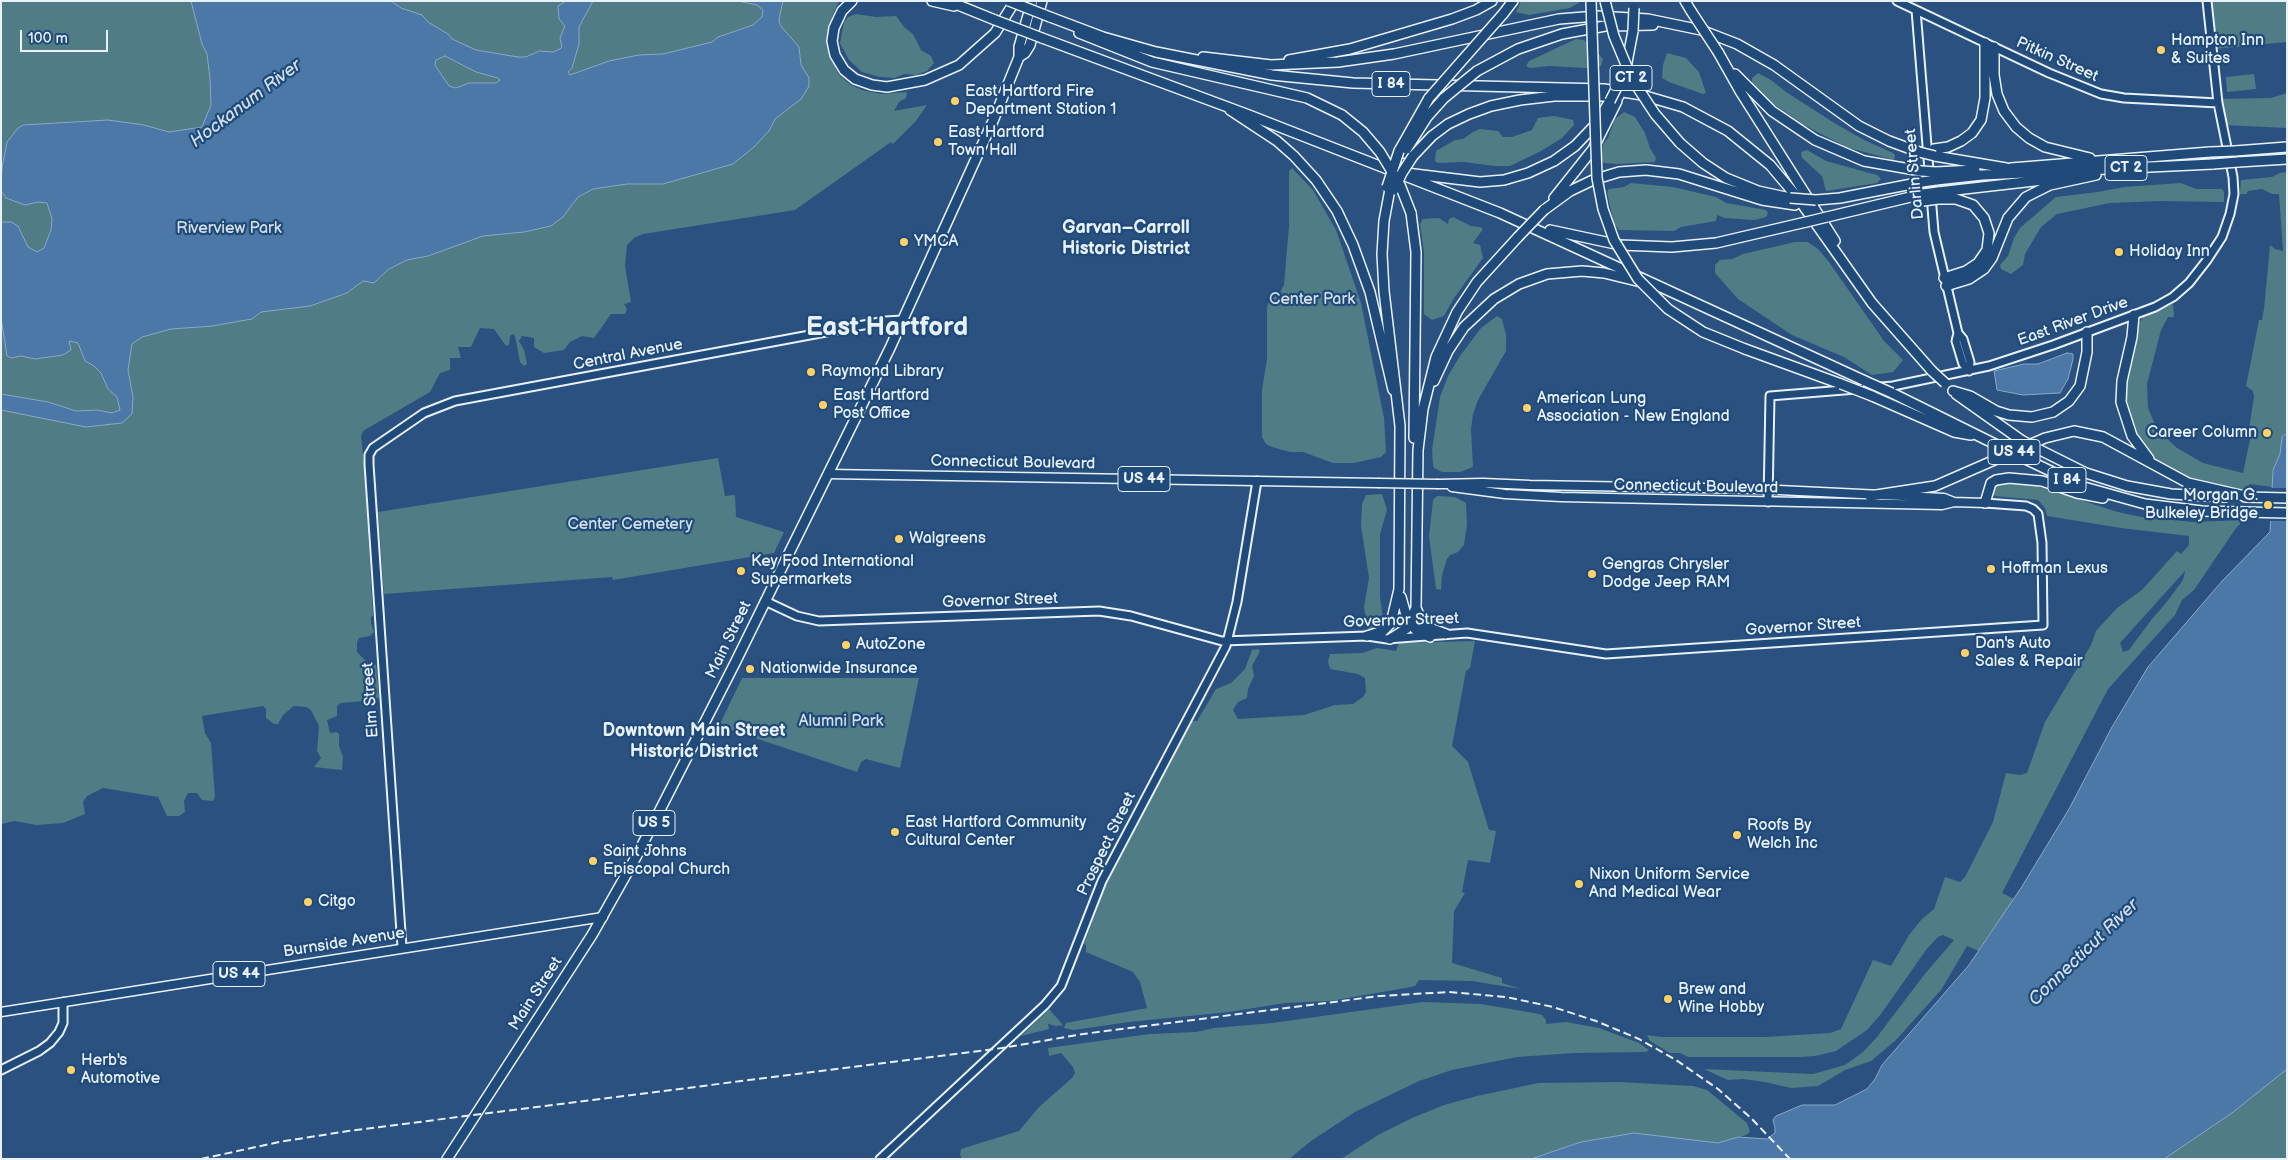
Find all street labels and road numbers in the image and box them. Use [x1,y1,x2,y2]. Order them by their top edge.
street label: Pitkin Street [2013,33,2101,87]
road number: CT 2 [1610,66,1652,90]
road number: I 84 [1372,72,1410,96]
street label: Darlin Street [1901,128,1929,220]
road number: CT 2 [2105,156,2147,180]
street label: East River Drive [2015,293,2131,351]
street label: Central Avenue [572,335,684,375]
road number: US 44 [1988,440,2040,464]
street label: Connecticut Boulevard [931,452,1095,474]
road number: US 44 [1118,466,1170,492]
road number: I 84 [2048,468,2086,492]
street label: Connecticut Boulevard [1614,476,1778,498]
street label: Governor Street [942,589,1058,613]
street label: Main Street [702,598,756,682]
street label: Governor Street [1343,609,1459,633]
street label: Governor Street [1745,613,1861,641]
street label: Elm Street [359,662,383,738]
street label: Prospect Street [1074,789,1140,899]
road number: US 5 [633,810,675,836]
street label: Burnside Avenue [282,924,406,962]
street label: Main Street [505,954,567,1034]
road number: US 44 [213,962,265,986]

